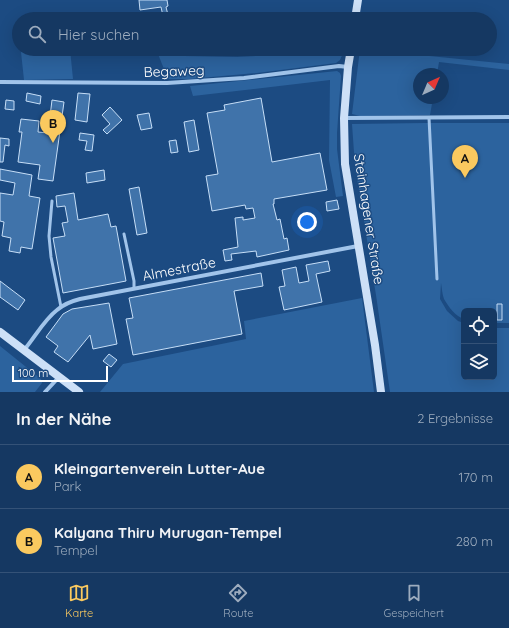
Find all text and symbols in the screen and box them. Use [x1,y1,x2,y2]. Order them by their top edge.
search box [12,12,497,56]
icon: search [26,23,48,45]
text: Hier suchen [58,25,139,44]
street label: Begaweg [143,61,205,81]
north arrow [413,68,449,104]
pin: B [40,110,66,143]
pin: A [452,145,478,178]
street label: Steinhagener Straße [350,152,388,286]
your location [297,212,317,232]
street label: Almestraße [141,253,217,285]
map controls [461,308,497,380]
button: locate [461,308,497,344]
button: layers [461,344,497,380]
scale bar [12,364,108,383]
text: 100 m [18,366,48,380]
text: In der Nähe [16,408,112,429]
text: 2 Ergebnisse [417,410,493,426]
text: Kleingartenverein Lutter-Aue [54,459,265,478]
text: A [25,469,33,485]
text: 170 m [458,469,493,485]
text: Park [54,478,82,494]
text: Kalyana Thiru Murugan-Tempel [54,523,282,542]
text: B [25,533,33,549]
text: 280 m [456,533,493,549]
text: Tempel [54,542,98,558]
tab: Karte [65,582,93,620]
tab: Route [223,582,253,620]
tab: Gespeichert [384,582,444,620]

